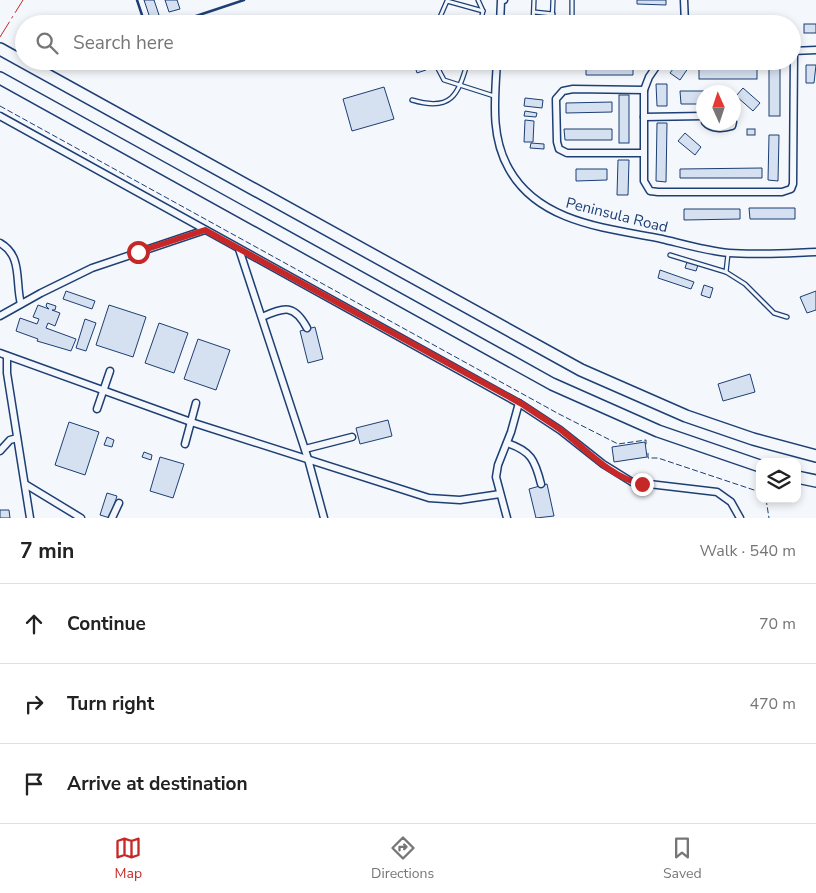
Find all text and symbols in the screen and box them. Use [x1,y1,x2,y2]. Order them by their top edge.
search box [15,15,801,70]
icon: search [33,29,61,57]
text: Search here [73,30,174,56]
north arrow [696,85,741,130]
street label: Peninsula Road [564,193,670,237]
route start [127,241,150,264]
map controls [756,458,801,503]
button: layers [756,458,801,503]
route end [631,473,654,496]
text: 7 min [20,537,74,565]
text: Walk · 540 m [700,540,796,562]
icon: ahead [20,610,48,638]
text: Continue [67,611,146,637]
text: 70 m [759,613,796,635]
icon: right [20,690,48,718]
text: Turn right [67,691,154,717]
text: 470 m [749,693,796,715]
icon: arrive [20,770,48,798]
text: Arrive at destination [67,771,248,797]
tab: Map [114,834,142,883]
tab: Directions [371,834,434,883]
tab: Saved [663,834,702,883]

